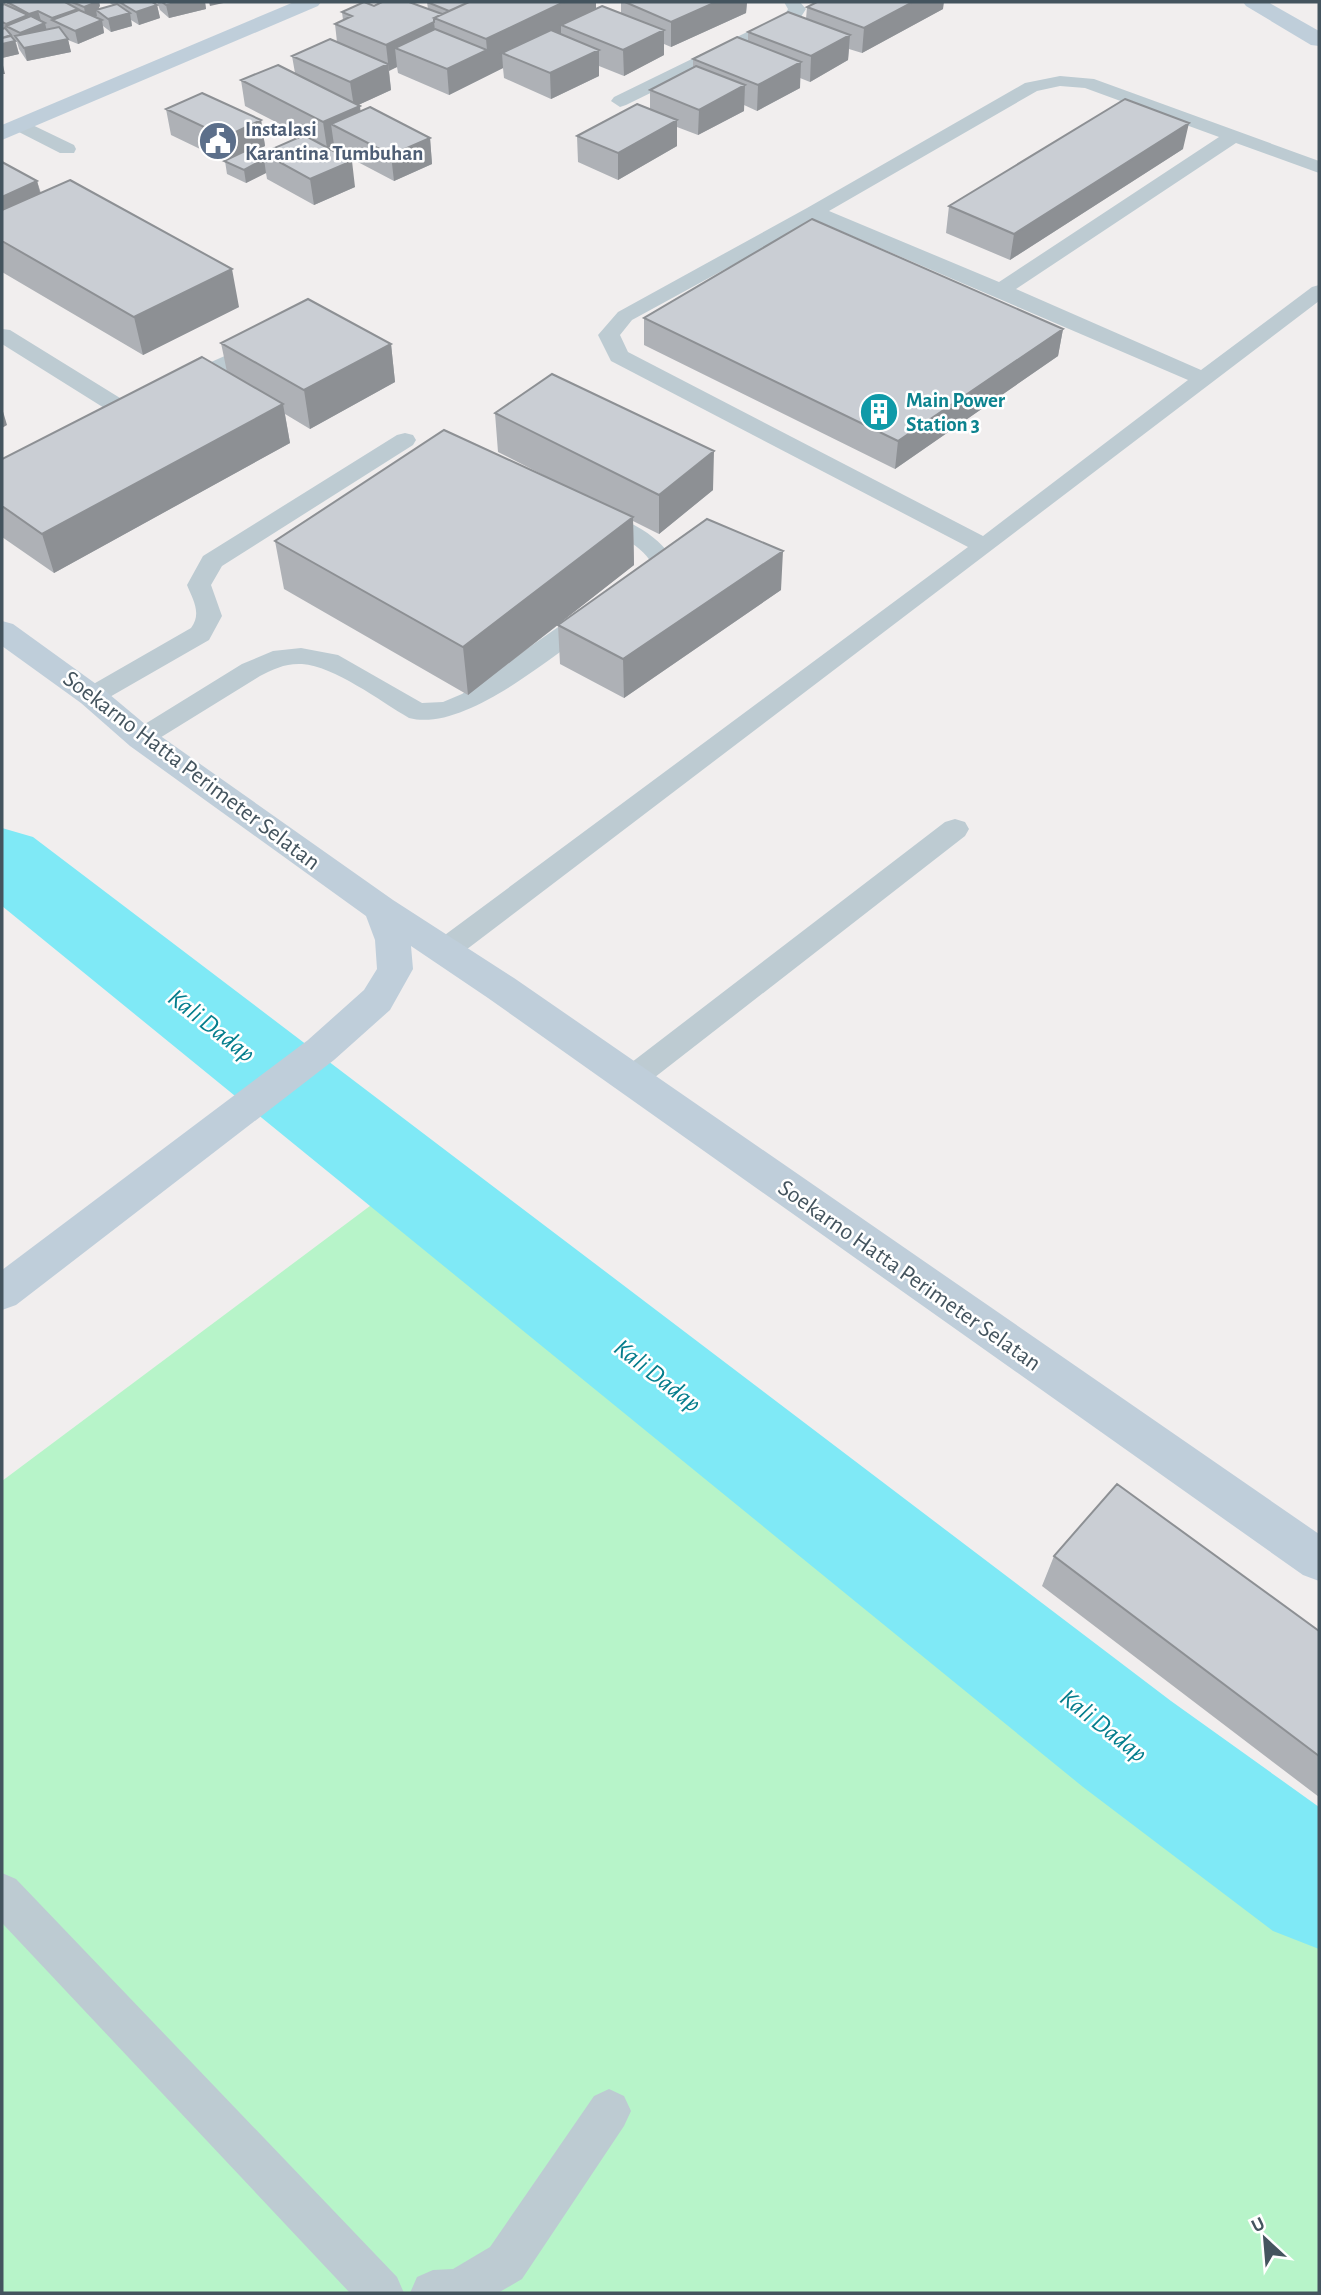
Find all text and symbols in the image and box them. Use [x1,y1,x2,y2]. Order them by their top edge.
place label: Instalasi Karantina Tumbuhan [245,119,423,164]
public building icon: Instalasi Karantina Tumbuhan [197,120,239,162]
place label: Main Power Station 3 [906,390,1006,435]
building icon: Main Power Station 3 [858,391,900,433]
street label: Soekarno Hatta Perimeter Selatan [59,667,324,875]
water label: Kali Dadap [163,984,260,1067]
street label: Soekarno Hatta Perimeter Selatan [774,1176,1045,1376]
water label: Kali Dadap [609,1334,706,1417]
water label: Kali Dadap [1055,1684,1152,1767]
north arrow [1230,2204,1300,2274]
text: U [1249,2214,1268,2236]

